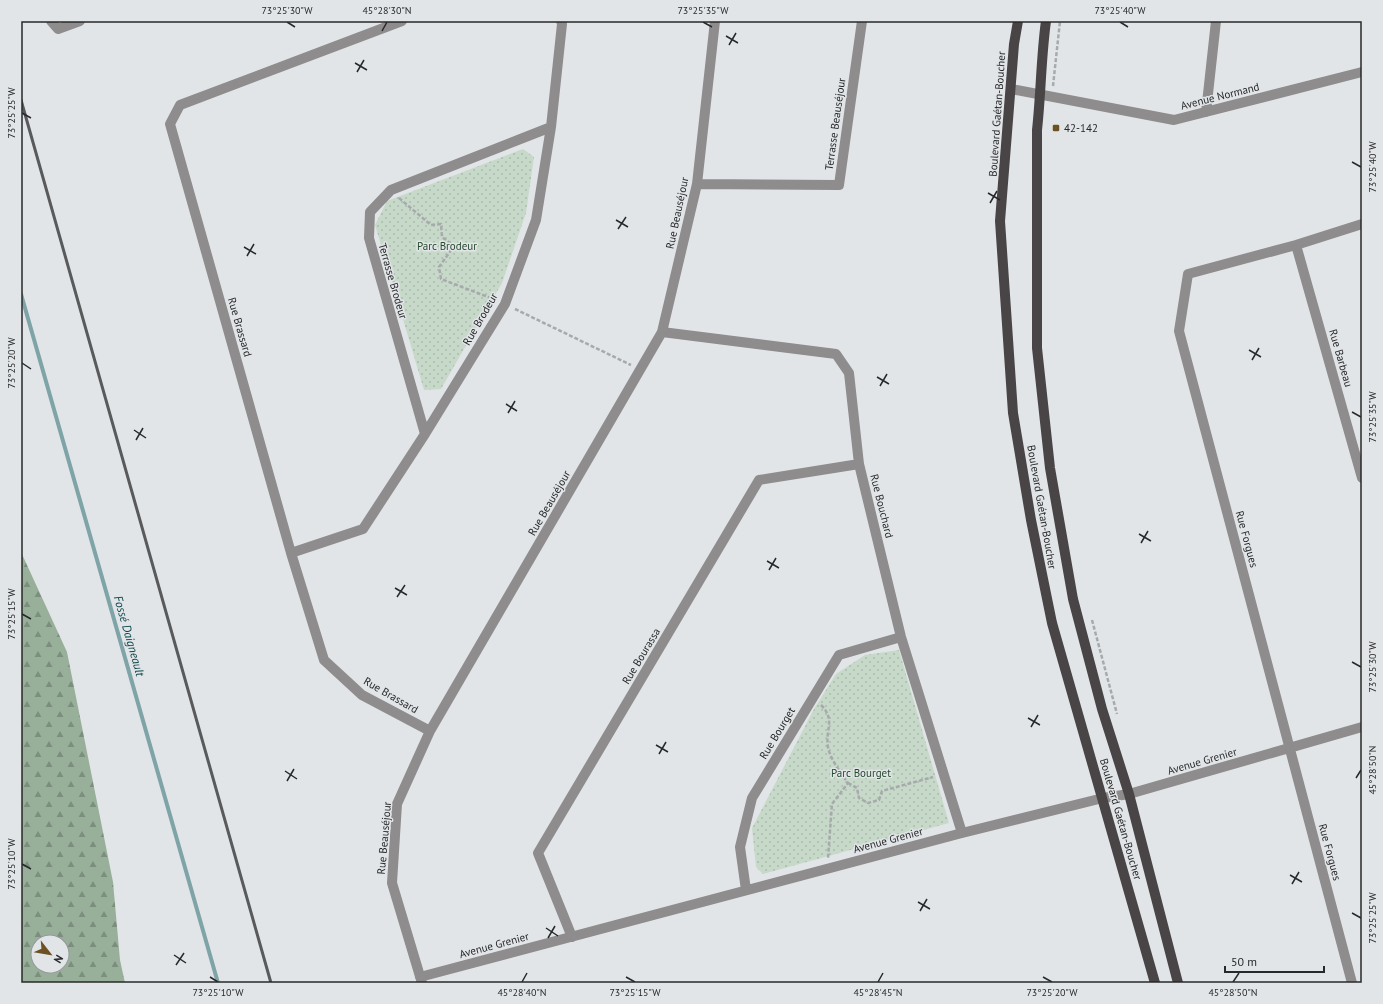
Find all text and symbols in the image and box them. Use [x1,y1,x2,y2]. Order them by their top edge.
text: 73°25'30"W [261,4,313,17]
text: 45°28'30"N [362,4,412,17]
text: 73°25'35"W [677,4,729,17]
text: 73°25'40"W [1094,4,1146,17]
street label: Boulevard Gaétan-Boucher [986,51,1008,177]
street label: Terrasse Beauséjour [822,77,848,171]
street label: Avenue Normand [1179,79,1261,113]
text: 73°25'25"W [5,87,18,139]
place label: 42-142 [1064,121,1098,135]
marker: 42-142 [1051,123,1061,133]
text: 73°25'40"W [1366,141,1379,193]
street label: Rue Beauséjour [663,176,691,250]
park label: Parc Brodeur [417,239,477,253]
street label: Terrasse Brodeur [375,241,411,321]
street label: Rue Brodeur [459,290,501,348]
street label: Rue Brassard [225,296,255,358]
street label: Rue Barbeau [1326,328,1356,389]
text: 73°25'20"W [5,337,18,389]
text: 73°25'35"W [1366,391,1379,443]
street label: Boulevard Gaétan-Boucher [1024,444,1060,570]
street label: Rue Beauséjour [525,468,573,538]
street label: Rue Bouchard [867,473,897,539]
street label: Rue Forgues [1233,509,1261,569]
text: 73°25'15"W [5,588,18,640]
water label: Fossé Daigneault [111,594,149,679]
street label: Rue Bourassa [619,625,663,687]
text: 73°25'30"W [1366,641,1379,693]
street label: Rue Brassard [361,674,421,716]
street label: Rue Bourget [756,704,798,762]
street label: Avenue Grenier [1166,744,1239,778]
text: 45°28'50"N [1366,745,1379,795]
street label: Boulevard Gaétan-Boucher [1097,757,1145,882]
park label: Parc Bourget [831,766,891,780]
street label: Rue Beauséjour [374,801,394,875]
street label: Rue Forgues [1316,822,1344,882]
street label: Avenue Grenier [852,824,925,856]
text: 73°25'10"W [5,838,18,890]
text: 73°25'25"W [1366,892,1379,944]
street label: Avenue Grenier [458,929,531,961]
north arrow [30,934,70,974]
scale bar [1225,948,1324,974]
text: N [51,952,66,966]
text: 50 m [1231,954,1257,969]
text: 73°25'10"W [192,986,244,999]
text: 45°28'40"N [497,986,547,999]
text: 73°25'15"W [609,986,661,999]
text: 45°28'45"N [853,986,903,999]
text: 73°25'20"W [1026,986,1078,999]
text: 45°28'50"N [1208,986,1258,999]

